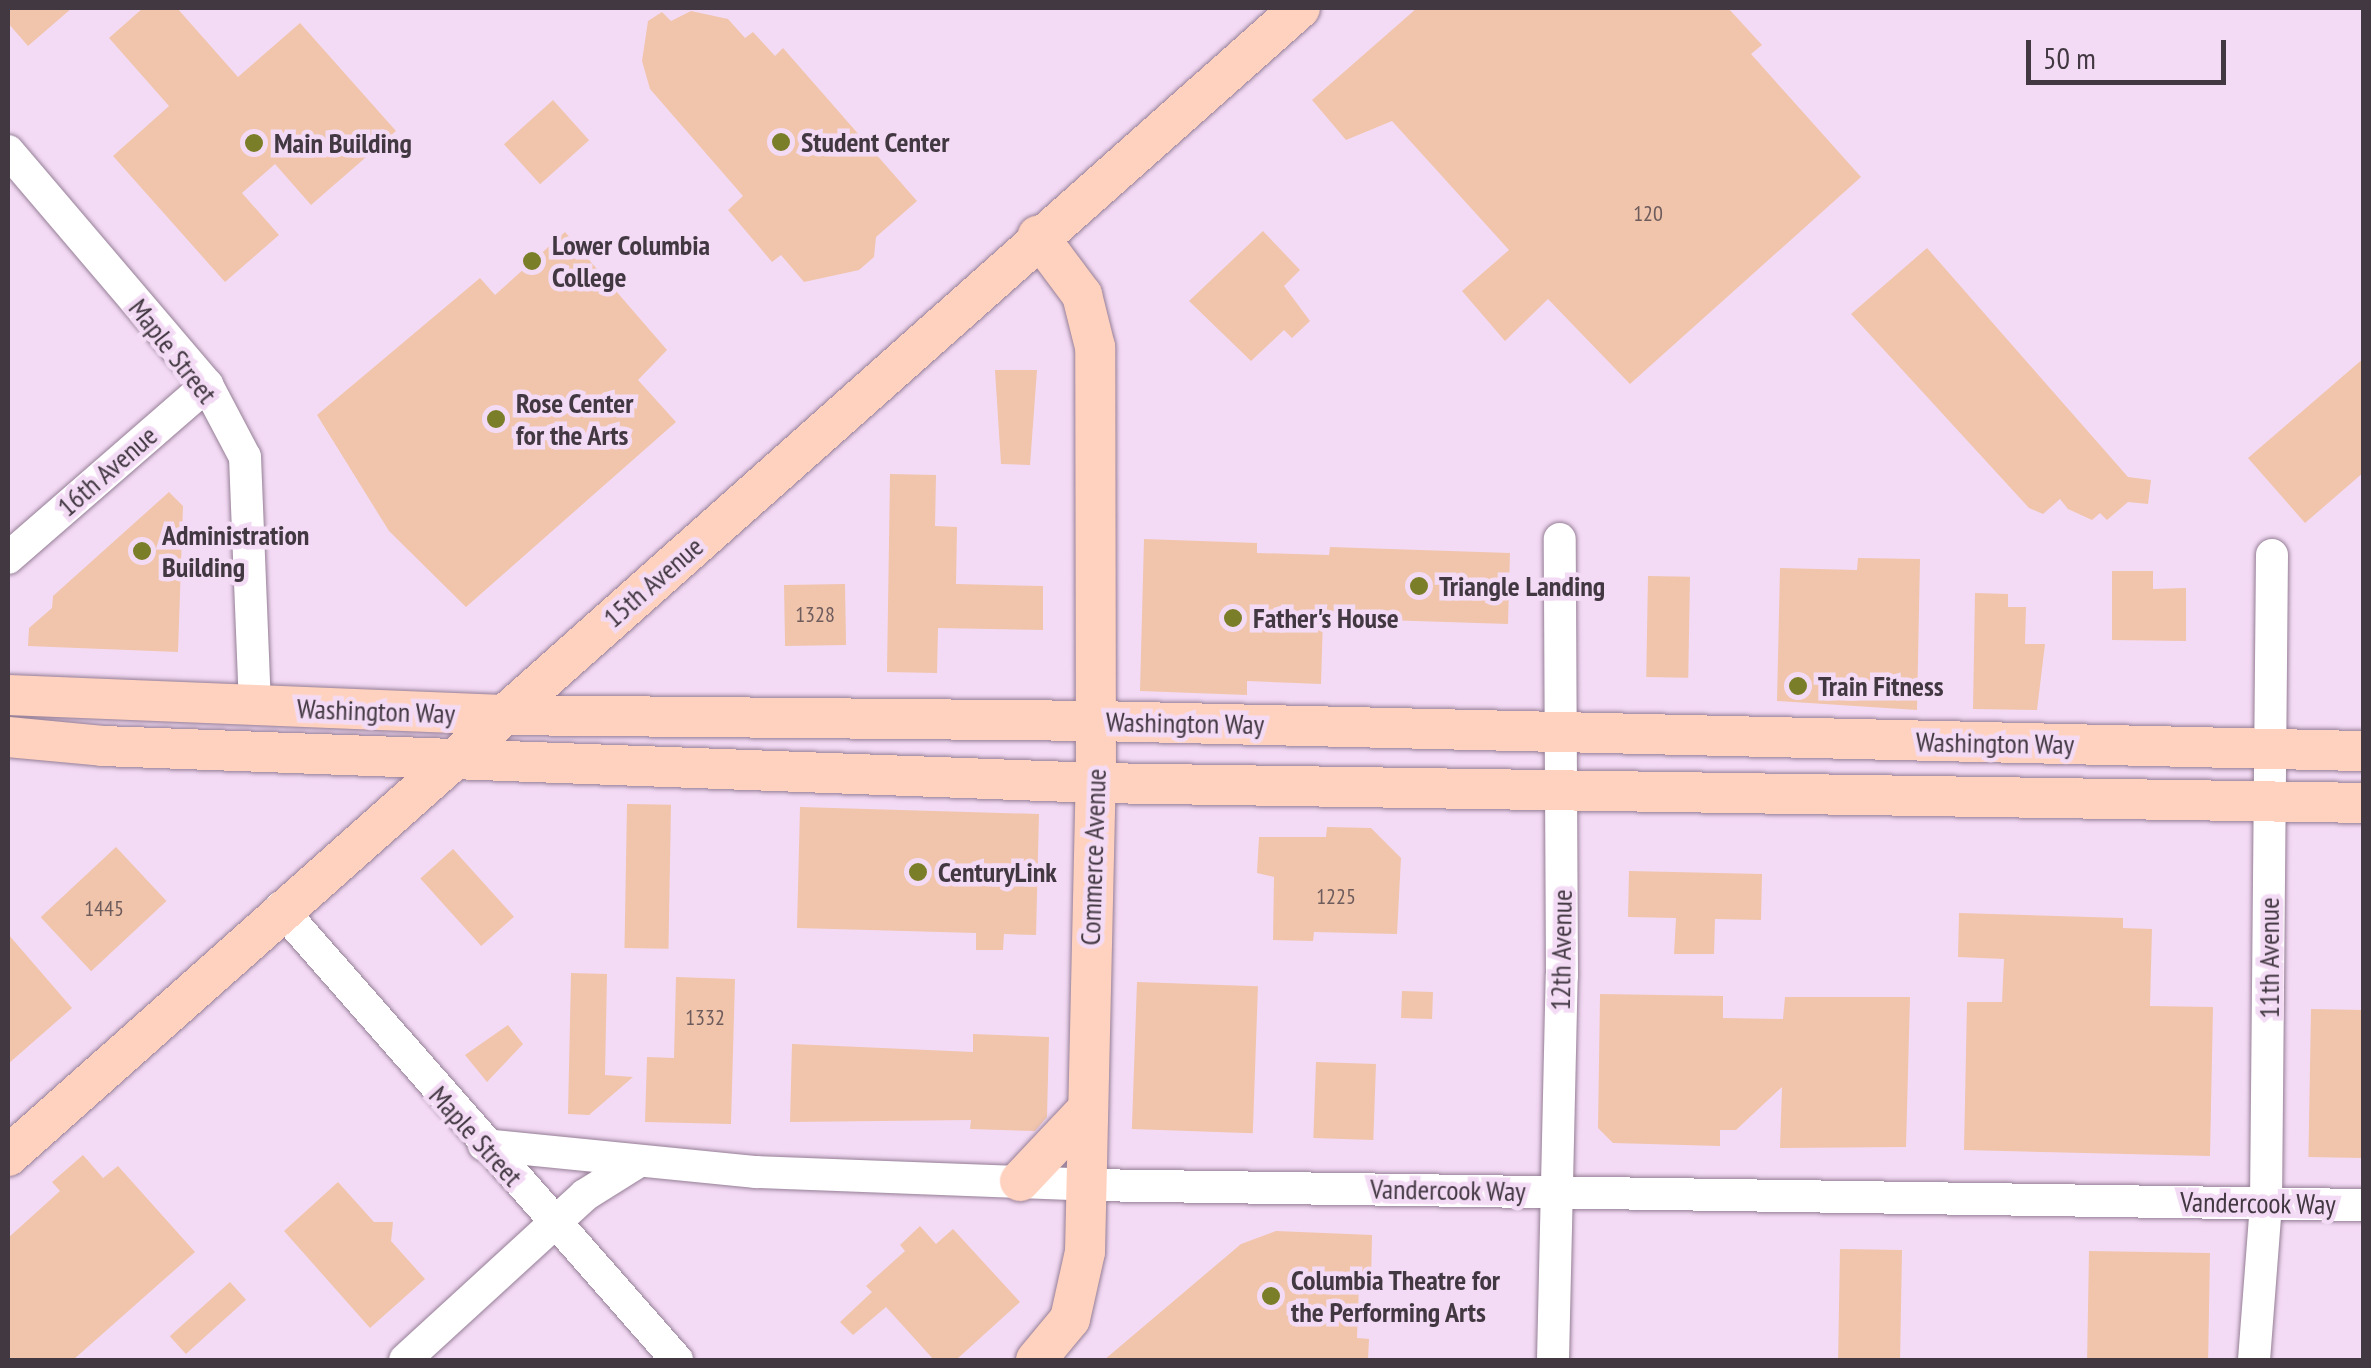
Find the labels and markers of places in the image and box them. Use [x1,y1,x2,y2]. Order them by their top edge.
place label: Student Center [801,125,950,159]
place label: Main Building [274,126,412,160]
marker: Student Center [770,131,792,153]
marker: Main Building [243,132,265,154]
place label: Lower Columbia College [552,228,710,294]
marker: Lower Columbia College [521,250,543,272]
place label: Rose Center for the Arts [516,386,634,452]
marker: Rose Center for the Arts [485,408,507,430]
place label: Administration Building [162,518,309,584]
marker: Administration Building [131,540,153,562]
place label: Triangle Landing [1439,569,1605,603]
marker: Triangle Landing [1408,575,1430,597]
place label: Father's House [1253,601,1399,635]
marker: Father's House [1222,607,1244,629]
place label: Train Fitness [1818,669,1944,703]
marker: Train Fitness [1787,675,1809,697]
place label: CenturyLink [938,855,1057,889]
marker: CenturyLink [907,861,929,883]
place label: Columbia Theatre for the Performing Arts [1291,1263,1501,1329]
marker: Columbia Theatre for the Performing Arts [1260,1285,1282,1307]

